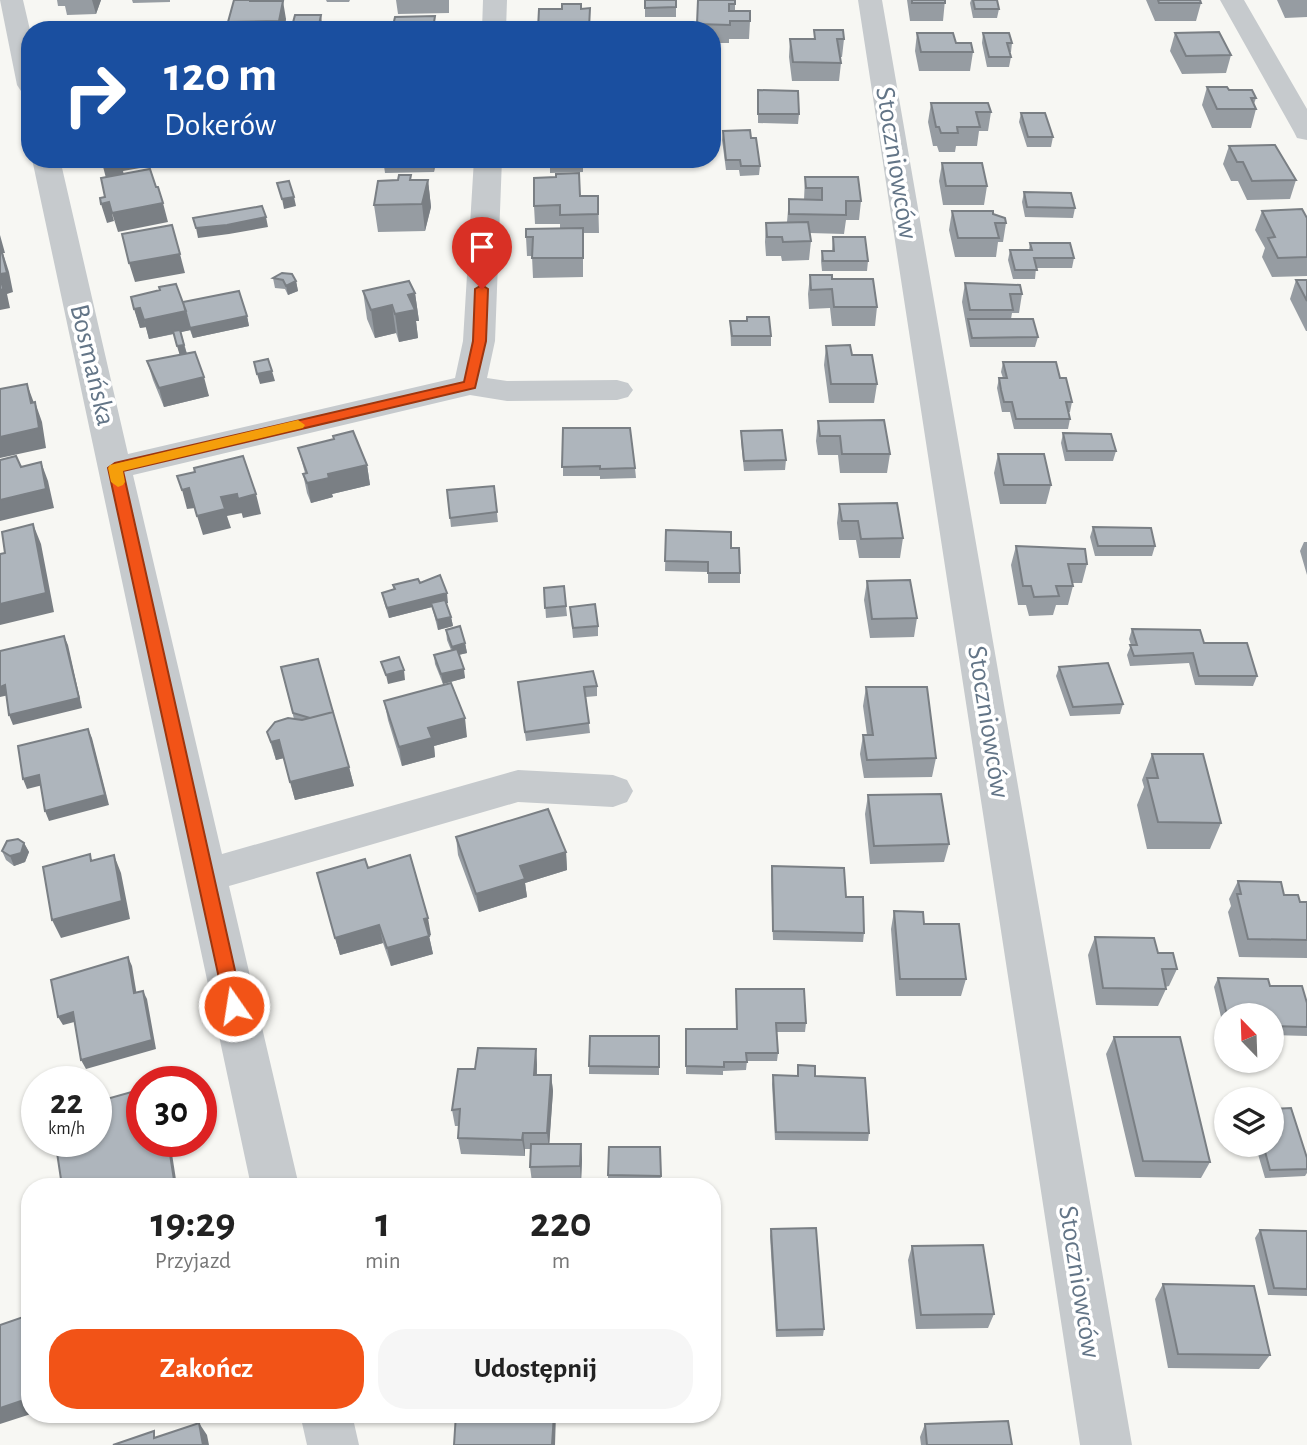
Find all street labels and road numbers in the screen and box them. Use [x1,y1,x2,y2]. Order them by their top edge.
street label: Stoczniowców [870,85,922,241]
street label: Bosmańska [64,302,120,429]
street label: Stoczniowców [962,644,1014,800]
street label: Stoczniowców [1053,1204,1105,1360]

